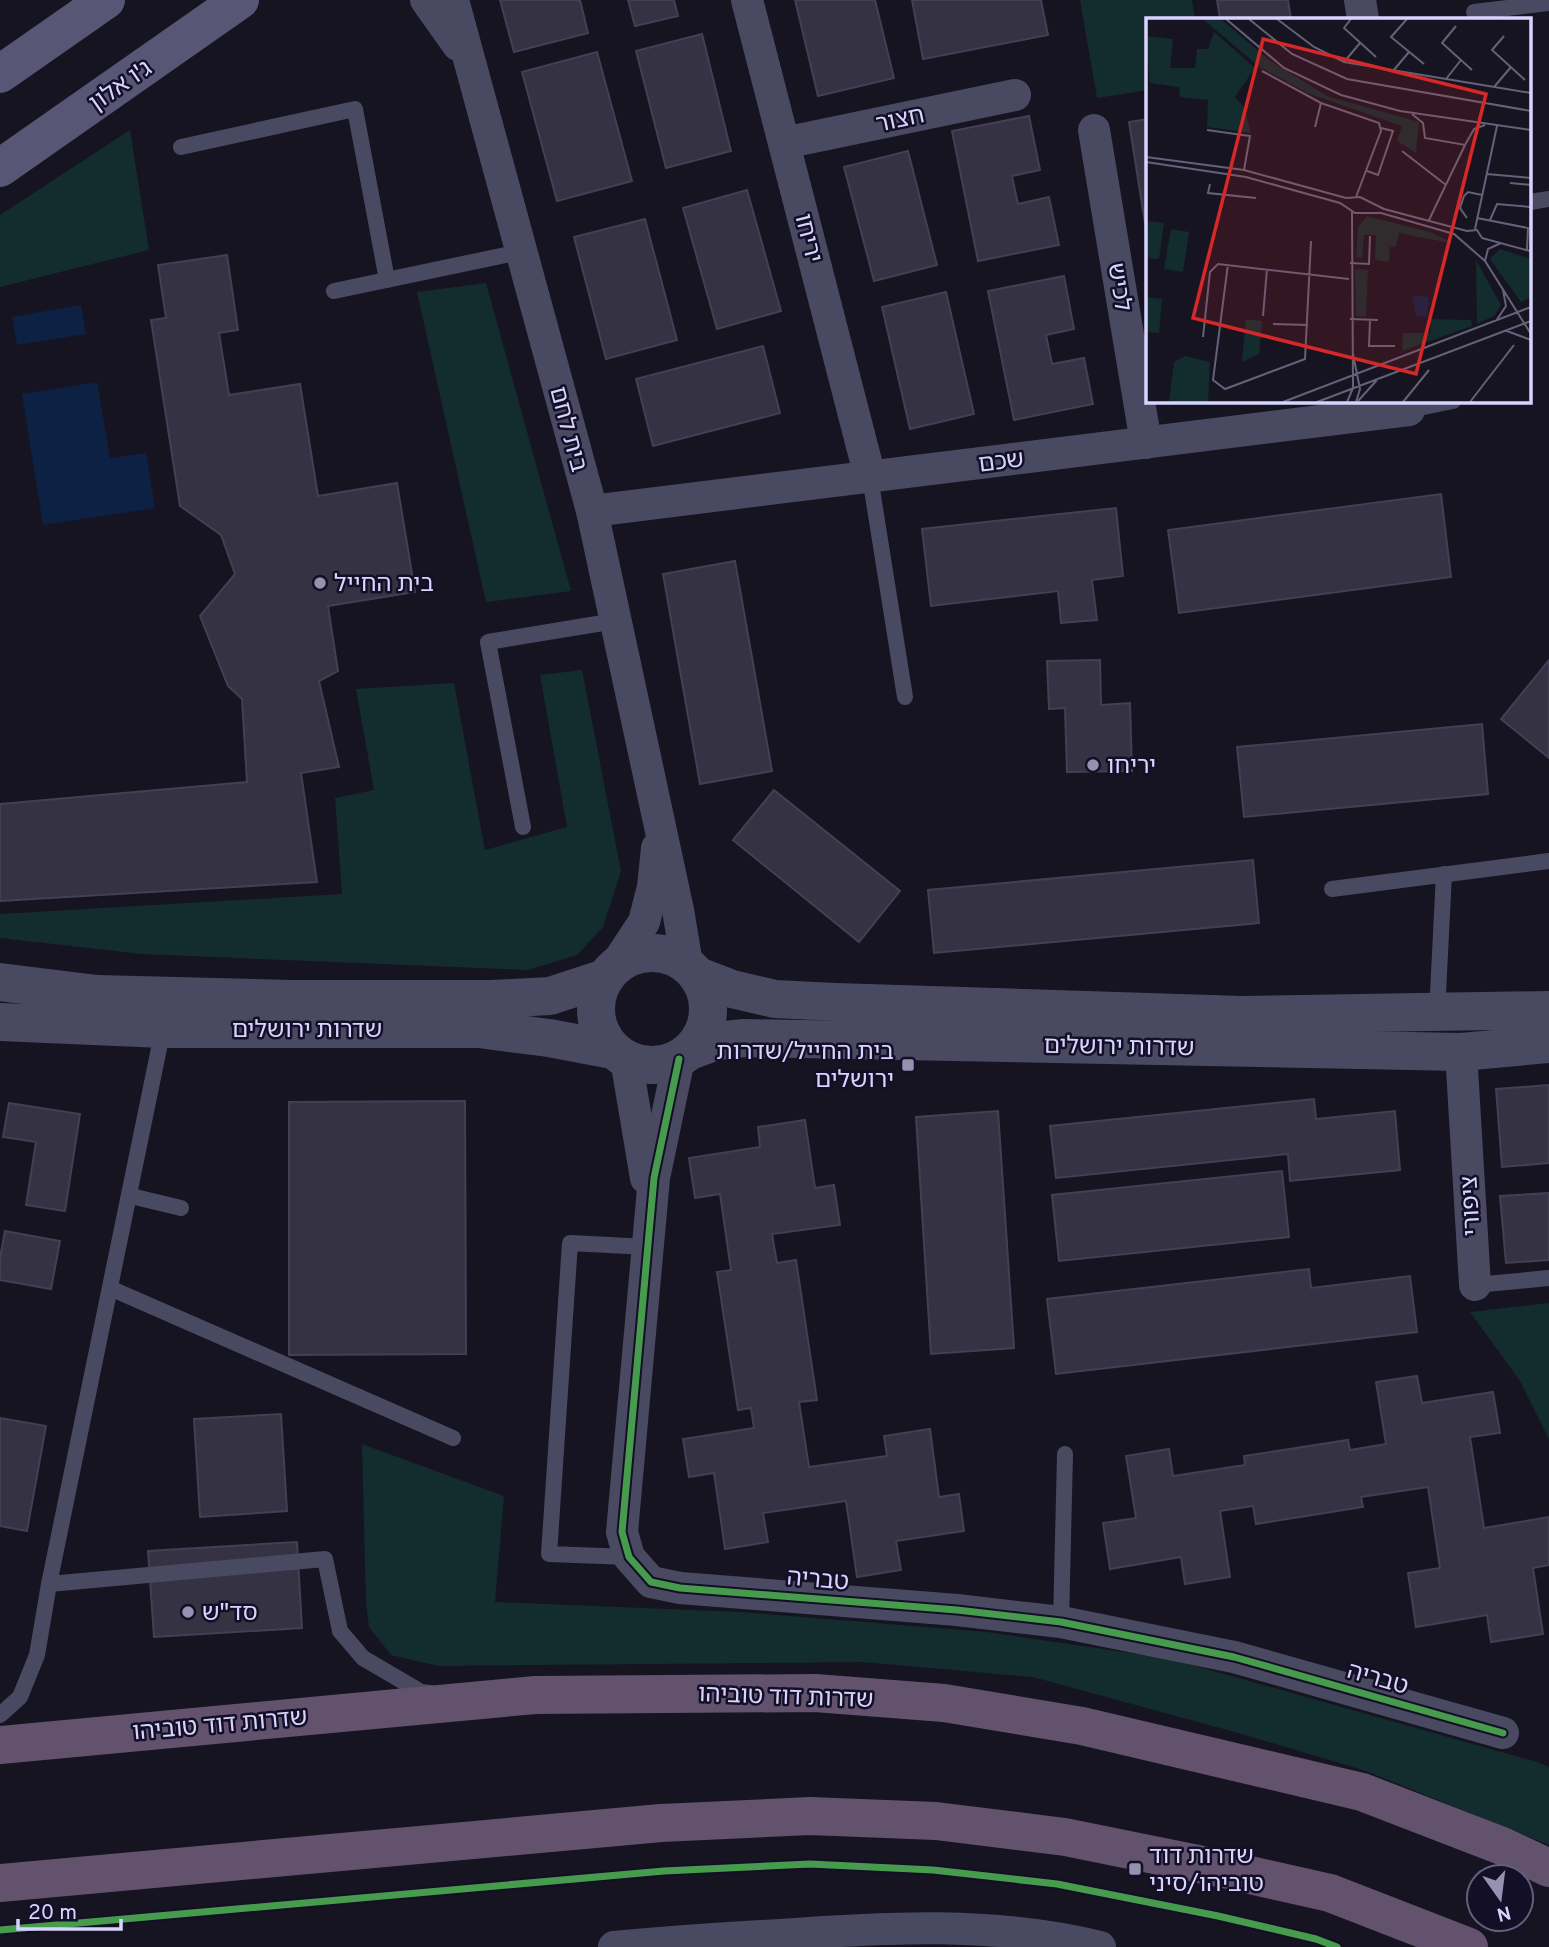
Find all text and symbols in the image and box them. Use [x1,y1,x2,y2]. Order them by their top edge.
inset map [1146,18,1532,402]
street label: ג'ו אלון [84,54,158,119]
street label: חצור [873,101,927,141]
street label: יריחו [787,211,828,266]
street label: לכיש [1099,261,1137,314]
street label: בית לחם [541,383,593,476]
street label: שכם [977,445,1026,481]
place label: בית החייל [334,570,434,600]
marker: בית החייל [312,575,328,591]
place label: יריחו [1107,752,1156,782]
marker: יריחו [1085,757,1101,773]
street label: שדרות ירושלים [232,1016,382,1046]
street label: שדרות ירושלים [1043,1032,1195,1064]
place label: בית החייל/שדרות ירושלים [716,1038,894,1096]
marker: בית החייל/שדרות ירושלים [900,1057,916,1073]
street label: ציפורי [1455,1175,1489,1237]
street label: טבריה [785,1563,850,1599]
place label: סד"ש [202,1599,258,1629]
marker: סד"ש [180,1604,196,1620]
street label: טבריה [1343,1657,1412,1703]
street label: שדרות דוד טוביהו [698,1680,874,1716]
street label: שדרות דוד טוביהו [132,1703,309,1749]
place label: שדרות דוד טוביהו/סיני [1149,1842,1264,1900]
marker: שדרות דוד טוביהו/סיני [1127,1861,1143,1877]
north arrow [1465,1863,1535,1933]
scale bar [18,1888,121,1932]
text: N [1494,1899,1513,1926]
text: 20 m [28,1900,77,1927]

